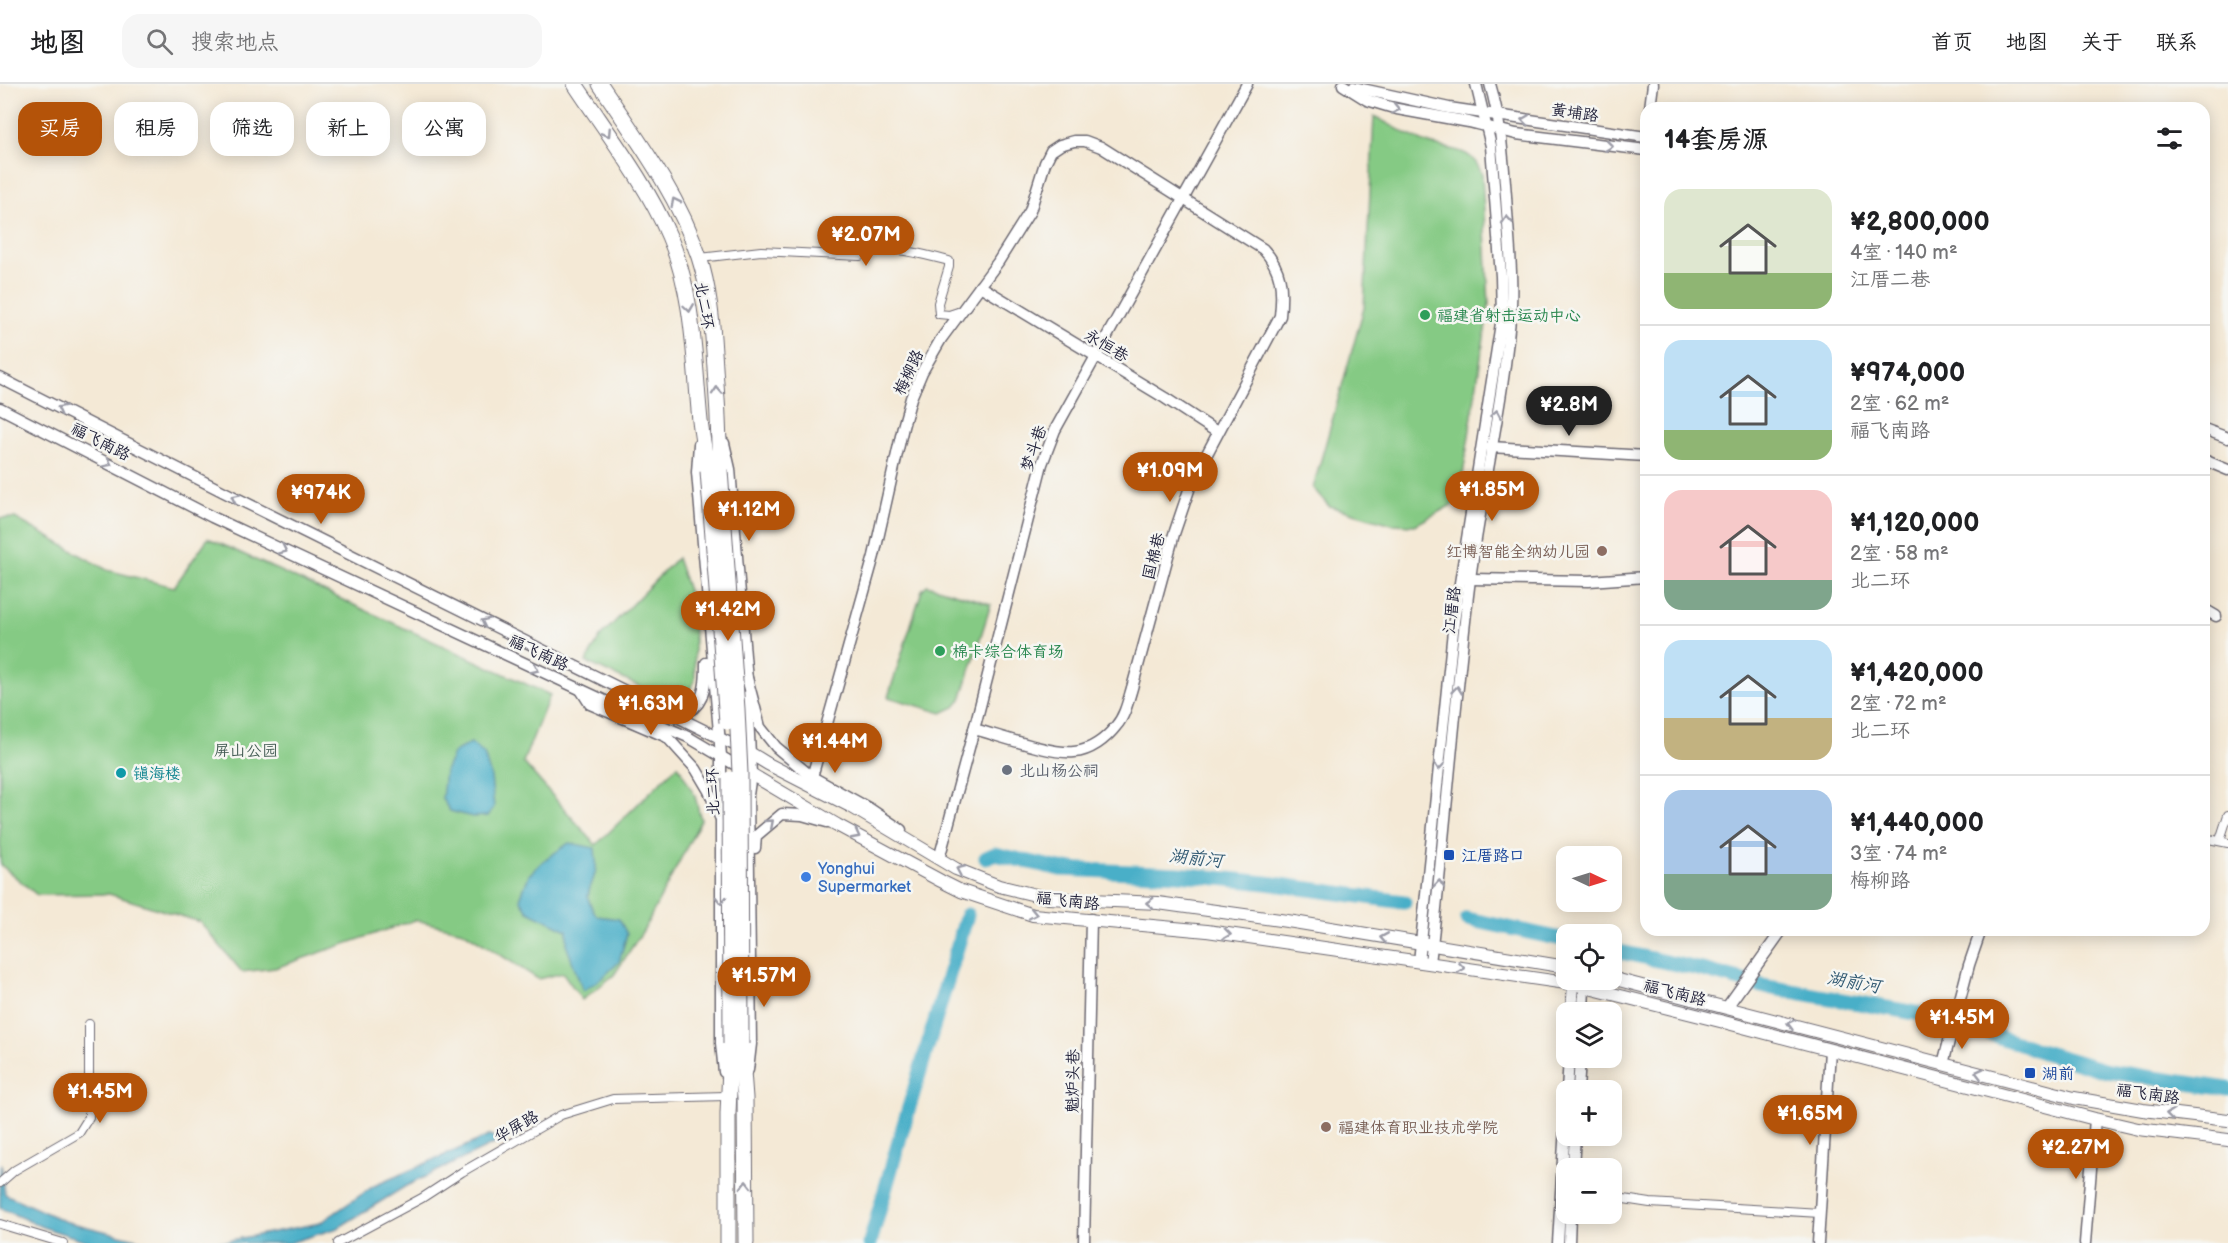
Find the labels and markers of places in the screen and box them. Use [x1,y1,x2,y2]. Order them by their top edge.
pin: ¥2.07M [817,216,915,267]
place label: 福建省射击运动中心 [1437,307,1581,326]
marker: 福建省射击运动中心 [1418,308,1432,322]
pin: ¥2.8M [1527,386,1611,437]
pin: ¥1.09M [1121,452,1219,503]
pin: ¥1.85M [1443,471,1541,522]
pin: ¥974K [279,474,363,525]
pin: ¥1.12M [700,491,798,542]
place label: 红博智能全纳幼儿园 [1446,543,1590,562]
marker: 红博智能全纳幼儿园 [1595,544,1609,558]
pin: ¥1.42M [679,591,777,642]
place label: 棉卡综合体育场 [952,643,1064,662]
marker: 棉卡综合体育场 [933,644,947,658]
pin: ¥1.63M [602,685,700,736]
pin: ¥1.44M [786,723,884,774]
place label: 北山杨公祠 [1019,762,1099,781]
marker: 北山杨公祠 [1000,763,1014,777]
place label: 镇海楼 [133,765,181,784]
marker: 镇海楼 [114,766,128,780]
place label: 江厝路口 [1461,847,1525,866]
marker: 江厝路口 [1442,848,1456,862]
place label: Yonghui Supermarket [817,860,911,897]
marker: Yonghui Supermarket [799,870,813,884]
pin: ¥1.57M [715,957,813,1008]
pin: ¥1.45M [1913,999,2011,1050]
place label: 湖前 [2042,1065,2074,1084]
marker: 湖前 [2023,1066,2037,1080]
pin: ¥1.45M [51,1073,149,1124]
pin: ¥1.65M [1761,1095,1859,1146]
place label: 福建体育职业技术学院 [1338,1119,1498,1138]
marker: 福建体育职业技术学院 [1319,1120,1333,1134]
pin: ¥2.27M [2027,1129,2125,1180]

